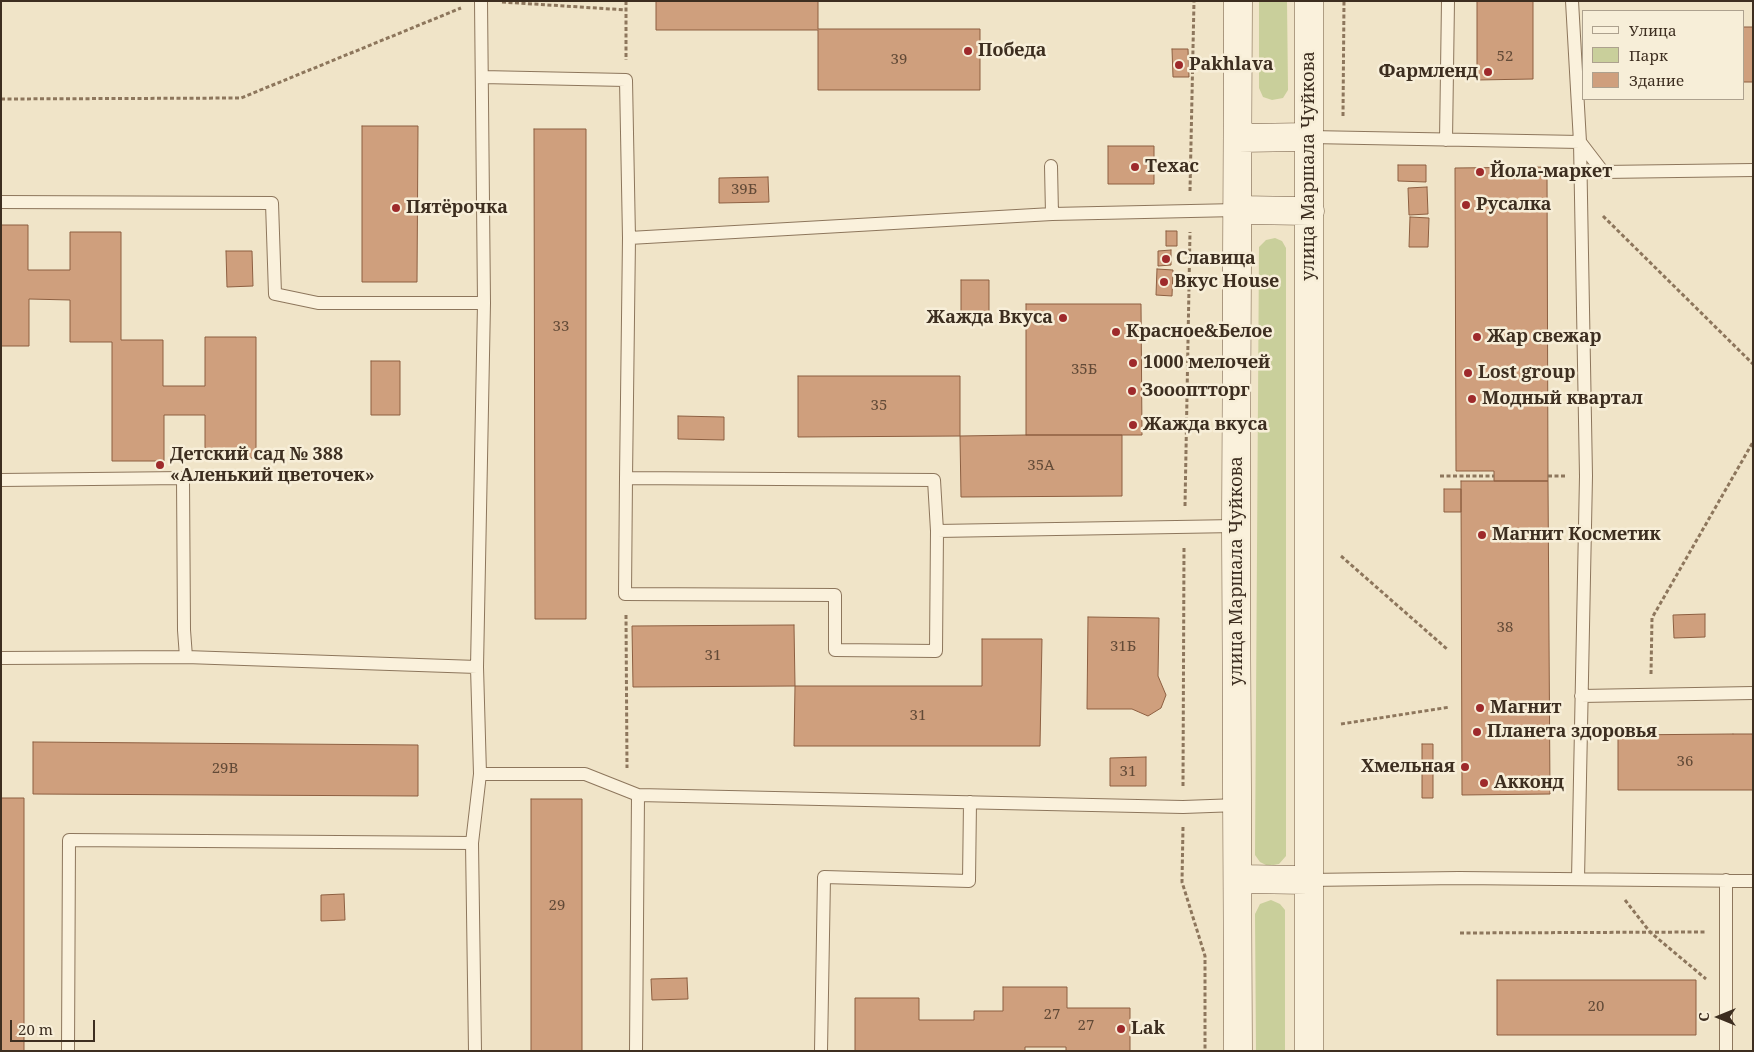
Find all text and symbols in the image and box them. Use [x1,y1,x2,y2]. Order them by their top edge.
legend [1582,10,1744,100]
text: Улица [1629,20,1677,40]
place label: Победа [978,40,1046,62]
marker: Победа [962,45,974,57]
text: Парк [1629,45,1668,65]
house number: 52 [1497,48,1513,66]
house number: 39 [891,51,907,69]
street label: улица Маршала Чуйкова [1298,51,1320,281]
place label: Pakhlava [1189,54,1274,76]
marker: Pakhlava [1173,59,1185,71]
place label: Фармленд [1379,61,1478,83]
marker: Фармленд [1482,66,1494,78]
text: Здание [1629,70,1684,90]
place label: Техас [1145,156,1199,178]
marker: Техас [1129,161,1141,173]
place label: Йола-маркет [1490,161,1612,183]
marker: Йола-маркет [1474,166,1486,178]
house number: 39Б [731,181,757,199]
place label: Русалка [1476,194,1552,216]
place label: Пятёрочка [406,197,508,219]
marker: Русалка [1460,199,1472,211]
marker: Пятёрочка [390,202,402,214]
place label: Славица [1176,248,1256,270]
marker: Славица [1160,253,1172,265]
place label: Вкус House [1174,271,1279,293]
marker: Вкус House [1158,276,1170,288]
place label: Жажда Вкуса [927,307,1053,329]
marker: Жажда Вкуса [1057,312,1069,324]
house number: 33 [553,318,569,336]
place label: Красное&Белое [1126,321,1272,343]
marker: Красное&Белое [1110,326,1122,338]
place label: Жар свежар [1487,326,1601,348]
marker: Жар свежар [1471,331,1483,343]
place label: 1000 мелочей [1143,352,1270,374]
marker: 1000 мелочей [1127,357,1139,369]
house number: 35Б [1071,361,1097,379]
place label: Lost group [1478,362,1576,384]
marker: Lost group [1462,367,1474,379]
place label: Зоооптторг [1142,380,1249,402]
marker: Зоооптторг [1126,385,1138,397]
place label: Модный квартал [1482,388,1643,410]
marker: Модный квартал [1466,393,1478,405]
house number: 35 [871,397,887,415]
place label: Жажда вкуса [1143,414,1268,436]
marker: Жажда вкуса [1127,419,1139,431]
place label: Детский сад № 388 «Аленький цветочек» [170,444,375,486]
street label: улица Маршала Чуйкова [1226,456,1248,686]
house number: 35А [1027,457,1055,475]
marker: Детский сад № 388 «Аленький цветочек» [154,459,166,471]
place label: Магнит Косметик [1492,524,1661,546]
marker: Магнит Косметик [1476,529,1488,541]
house number: 38 [1497,619,1513,637]
house number: 31Б [1110,638,1136,656]
house number: 31 [705,647,721,665]
place label: Магнит [1490,697,1562,719]
marker: Магнит [1474,702,1486,714]
house number: 31 [910,707,926,725]
place label: Планета здоровья [1487,721,1657,743]
marker: Планета здоровья [1471,726,1483,738]
house number: 36 [1677,753,1693,771]
place label: Хмельная [1361,756,1455,778]
house number: 29В [212,760,238,778]
marker: Хмельная [1459,761,1471,773]
house number: 31 [1120,763,1136,781]
place label: Акконд [1494,772,1564,794]
marker: Акконд [1478,777,1490,789]
house number: 29 [549,897,565,915]
north arrow [1694,992,1744,1042]
house number: 20 [1588,998,1604,1016]
house number: 27 [1044,1006,1060,1024]
scale bar [12,1010,98,1042]
text: С [1694,1012,1713,1022]
house number: 27 [1078,1017,1094,1035]
place label: Lak [1131,1018,1165,1040]
text: 20 m [18,1019,53,1039]
marker: Lak [1115,1023,1127,1035]

